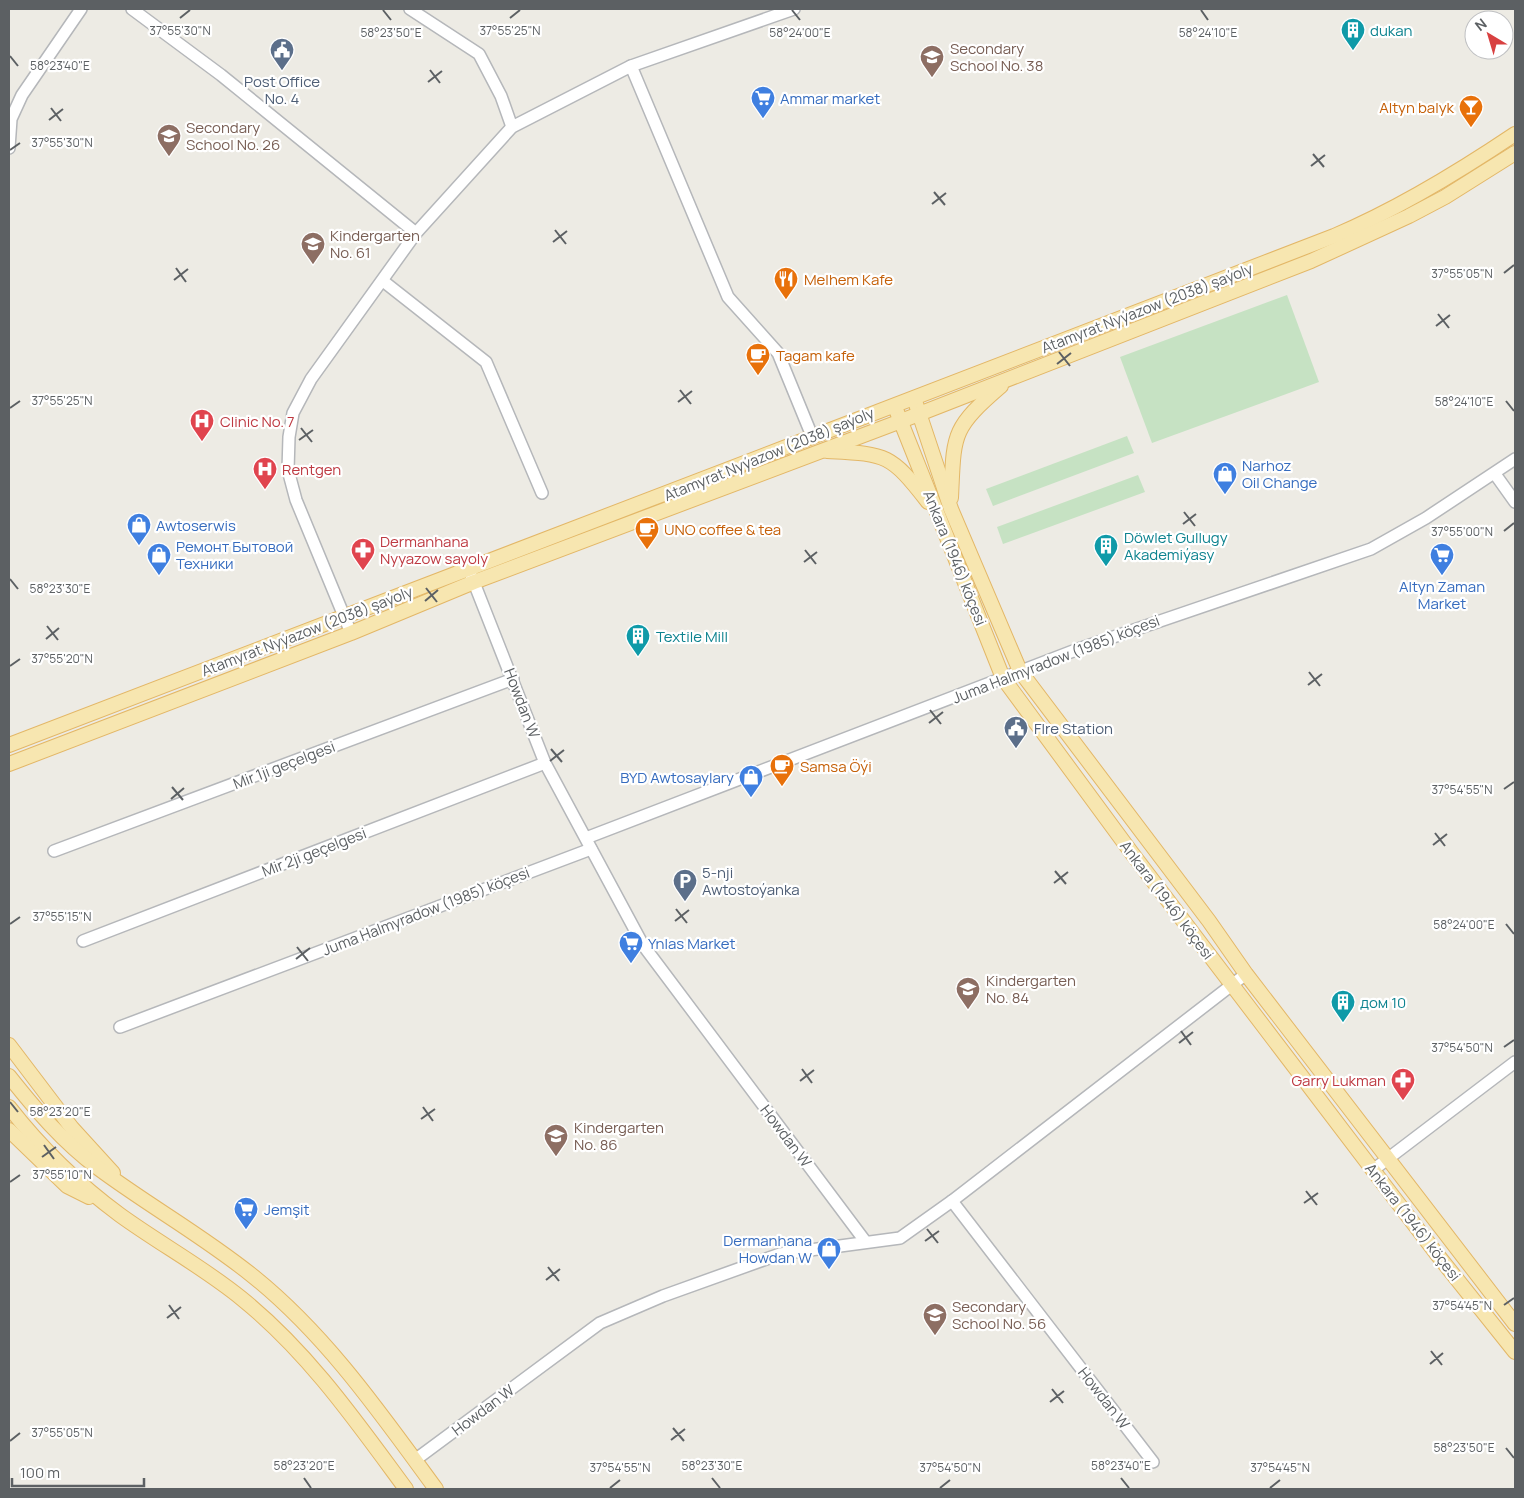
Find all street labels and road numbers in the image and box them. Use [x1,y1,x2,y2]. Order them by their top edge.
street label: Atamyrat Nyýazow (2038) şaýoly [1038,258,1256,358]
street label: Atamyrat Nyýazow (2038) şaýoly [661,402,877,506]
street label: Ankara (1946) köçesi [918,487,992,629]
street label: Atamyrat Nyýazow (2038) şaýoly [198,581,416,681]
street label: Juma Halmyradow (1985) köçesi [949,610,1163,708]
street label: Howdan W [499,665,545,741]
street label: Mir 1ji geçelgesi [230,736,338,794]
street label: Mir 2ji geçelgesi [259,822,369,882]
street label: Ankara (1946) köçesi [1115,836,1219,964]
street label: Juma Halmyradow (1985) köçesi [319,862,533,960]
street label: Howdan W [756,1100,816,1172]
street label: Ankara (1946) köçesi [1360,1159,1466,1285]
street label: Howdan W [1073,1363,1135,1433]
street label: Howdan W [447,1380,519,1440]

